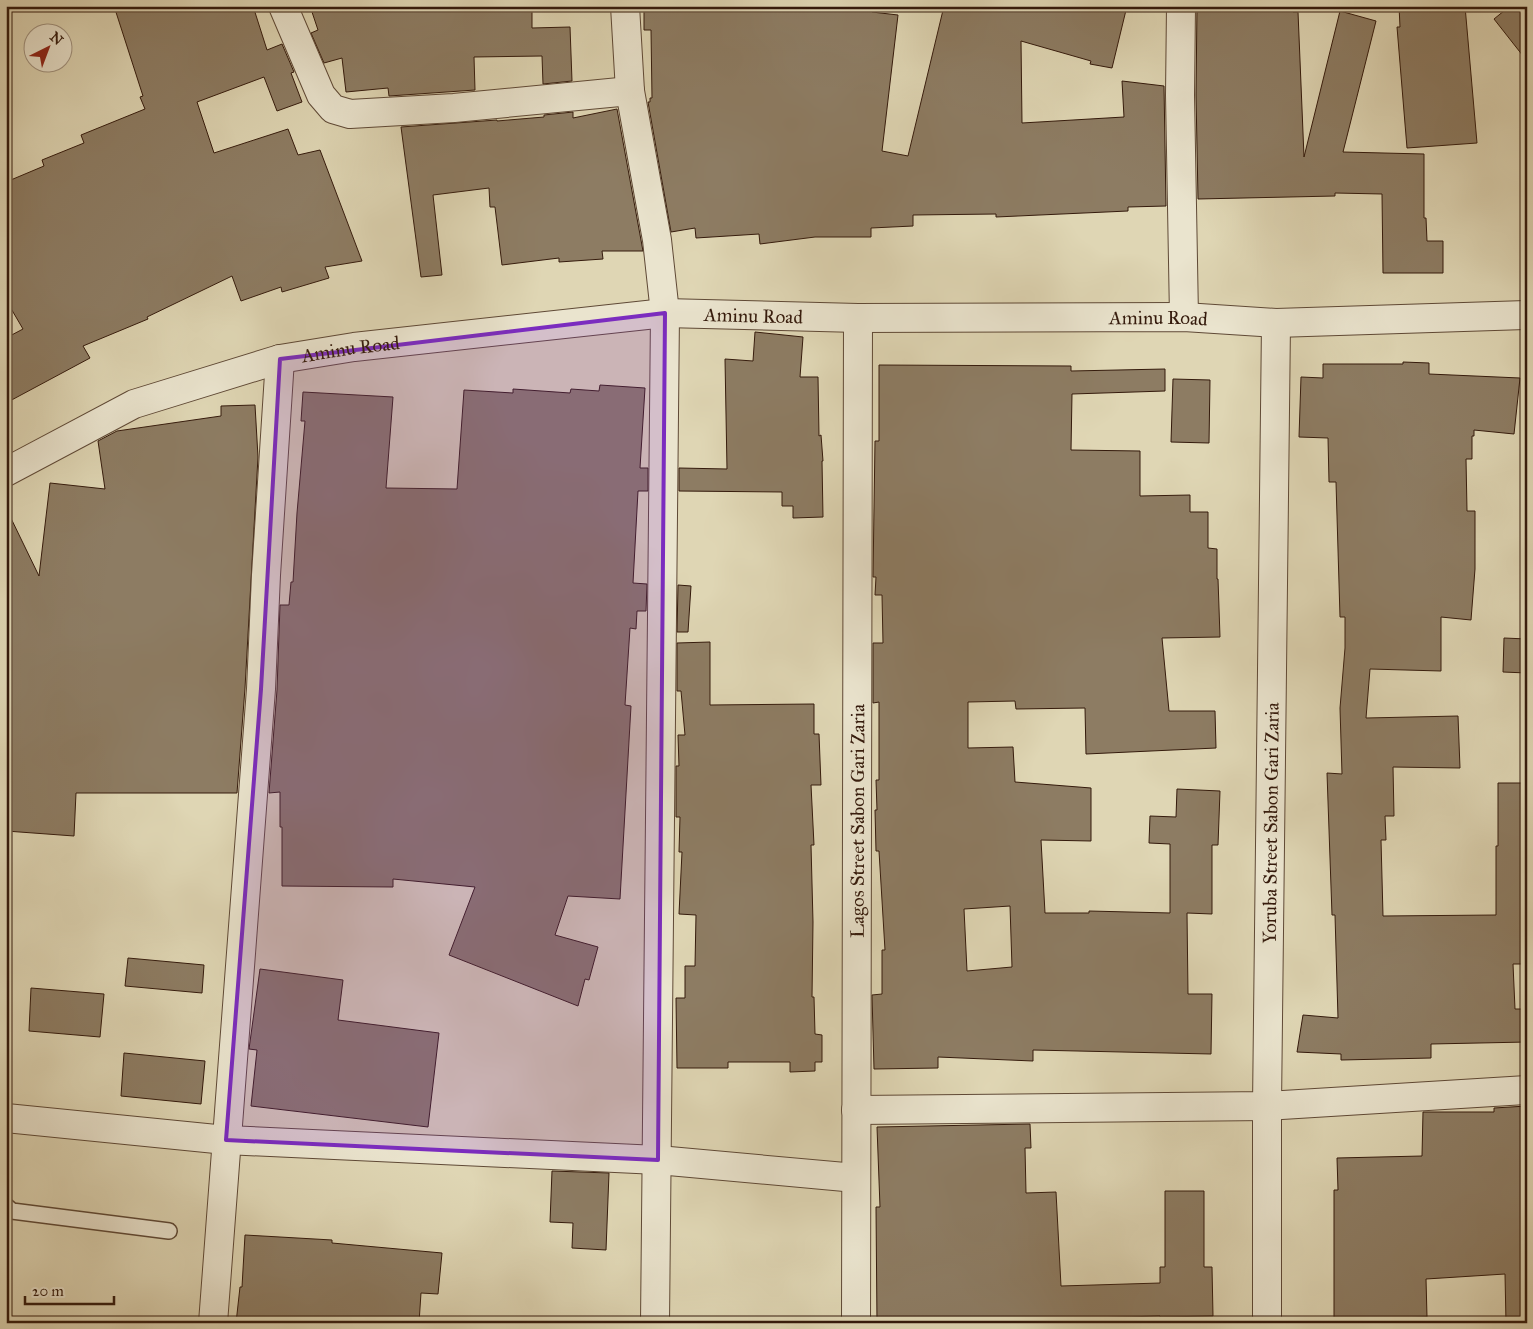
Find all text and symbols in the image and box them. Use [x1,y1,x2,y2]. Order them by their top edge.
north arrow [22,22,72,72]
text: N [46,28,67,49]
street label: Aminu Road [703,302,804,328]
street label: Aminu Road [1108,305,1209,330]
street label: Aminu Road [299,331,401,367]
street label: Yoruba Street Sabon Gari Zaria [1257,701,1283,944]
street label: Lagos Street Sabon Gari Zaria [845,703,869,938]
scale bar [25,1274,114,1306]
text: 20 m [32,1282,64,1300]

